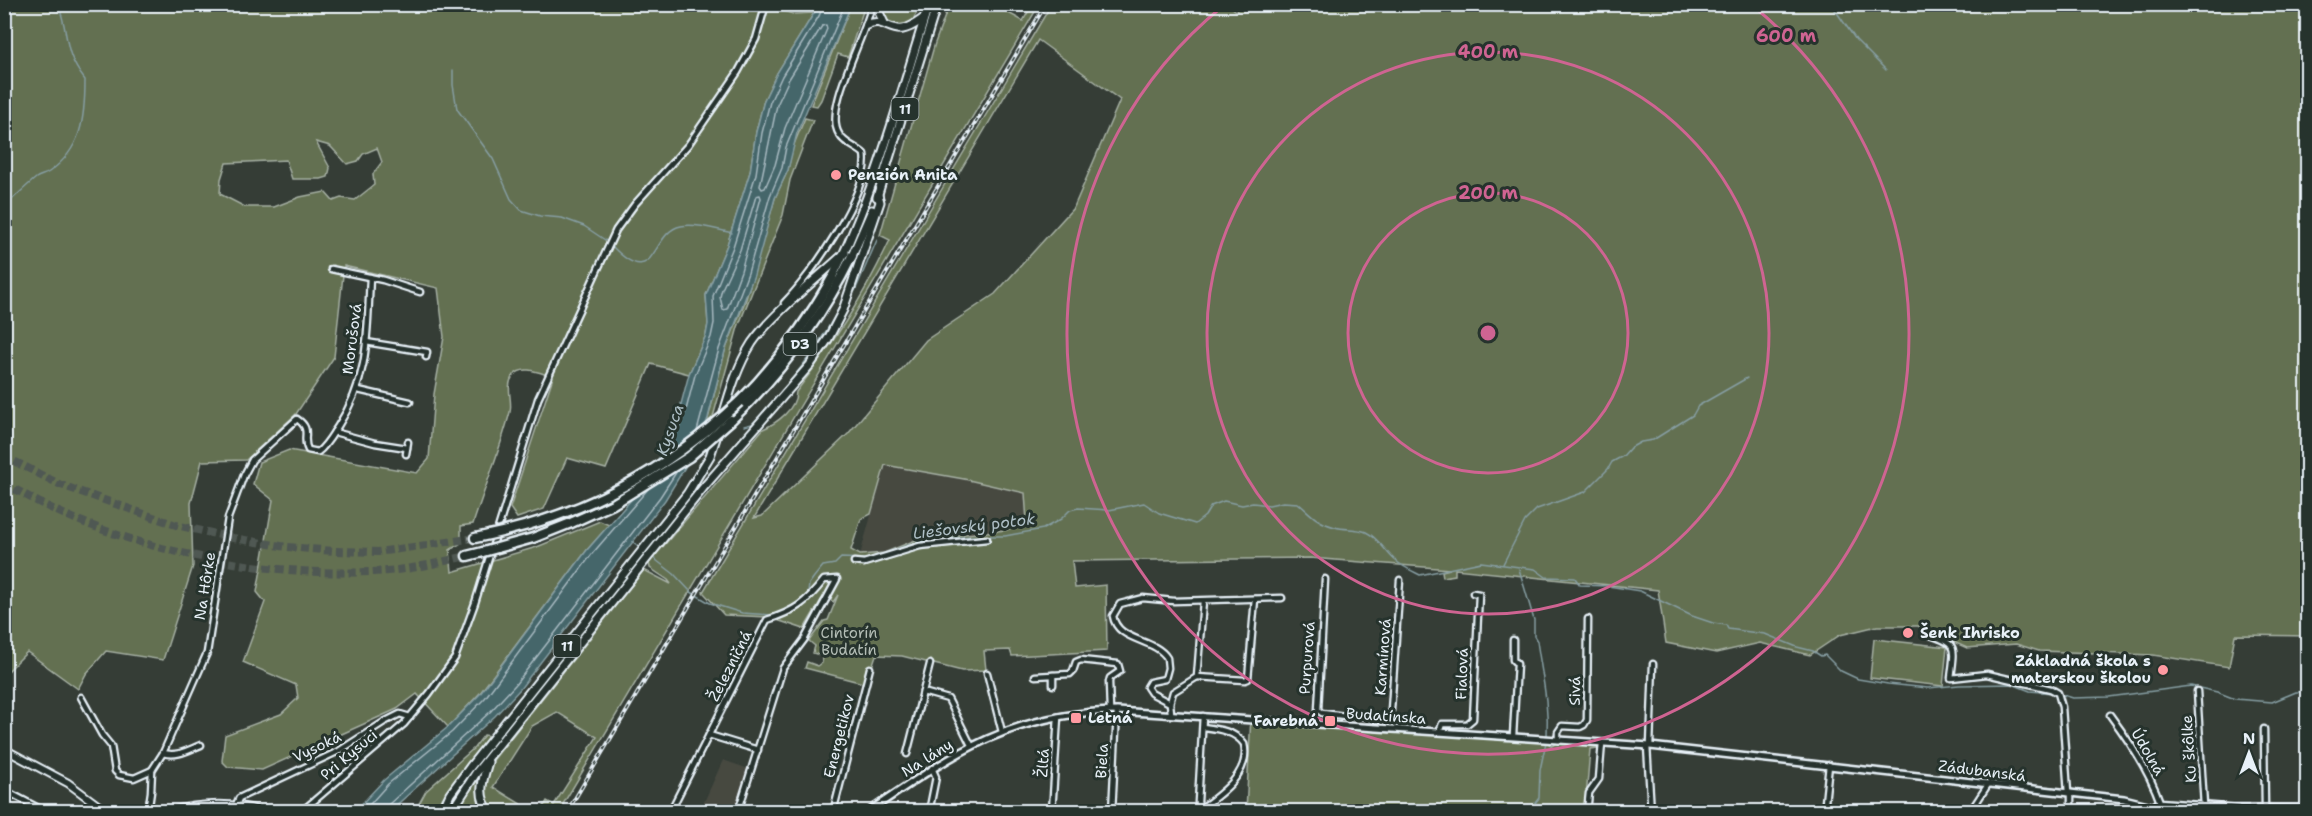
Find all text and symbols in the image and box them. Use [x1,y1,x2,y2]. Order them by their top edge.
text: 600 m [1756,24,1817,48]
text: 400 m [1458,40,1519,64]
road number: 11 [892,98,918,120]
place label: Penzión Anita [848,165,958,185]
marker: Penzión Anita [829,168,843,182]
text: 200 m [1458,181,1519,205]
street label: Morušová [338,302,366,376]
centre of rings [1478,323,1498,343]
road number: D3 [784,333,816,355]
water label: Kysuca [651,401,689,459]
water label: Liešovský potok [912,508,1036,544]
street label: Na Hôrke [190,550,220,622]
street label: Karmínová [1370,617,1396,696]
street label: Purpurová [1294,620,1320,695]
place label: Šenk Ihrisko [1920,622,2020,643]
park label: Cintorín Budatín [821,623,877,660]
street label: Železničná [703,626,757,705]
marker: Šenk Ihrisko [1901,626,1915,640]
road number: 11 [554,635,580,657]
street label: Fialová [1451,647,1473,700]
place label: Základná škola s materskou školou [2011,651,2151,688]
marker: Základná škola s materskou školou [2156,663,2170,677]
street label: Sivá [1565,675,1585,706]
street label: Energetikov [819,692,859,780]
street label: Budatínska [1345,703,1427,729]
place label: Letná [1088,708,1133,728]
marker: Letná [1069,711,1083,725]
place label: Farebná [1254,711,1319,731]
marker: Farebná [1323,714,1337,728]
street label: Ku škôlke [2177,714,2201,784]
north arrow [2219,723,2279,783]
street label: Údolná [2127,724,2171,780]
street label: Pri Kysuci [316,725,382,785]
street label: Vysoká [289,726,345,767]
text: N [2243,728,2255,749]
street label: Na lány [897,734,957,782]
street label: Biela [1091,742,1113,779]
street label: Žltá [1031,747,1054,778]
street label: Zádubanská [1937,756,2027,786]

